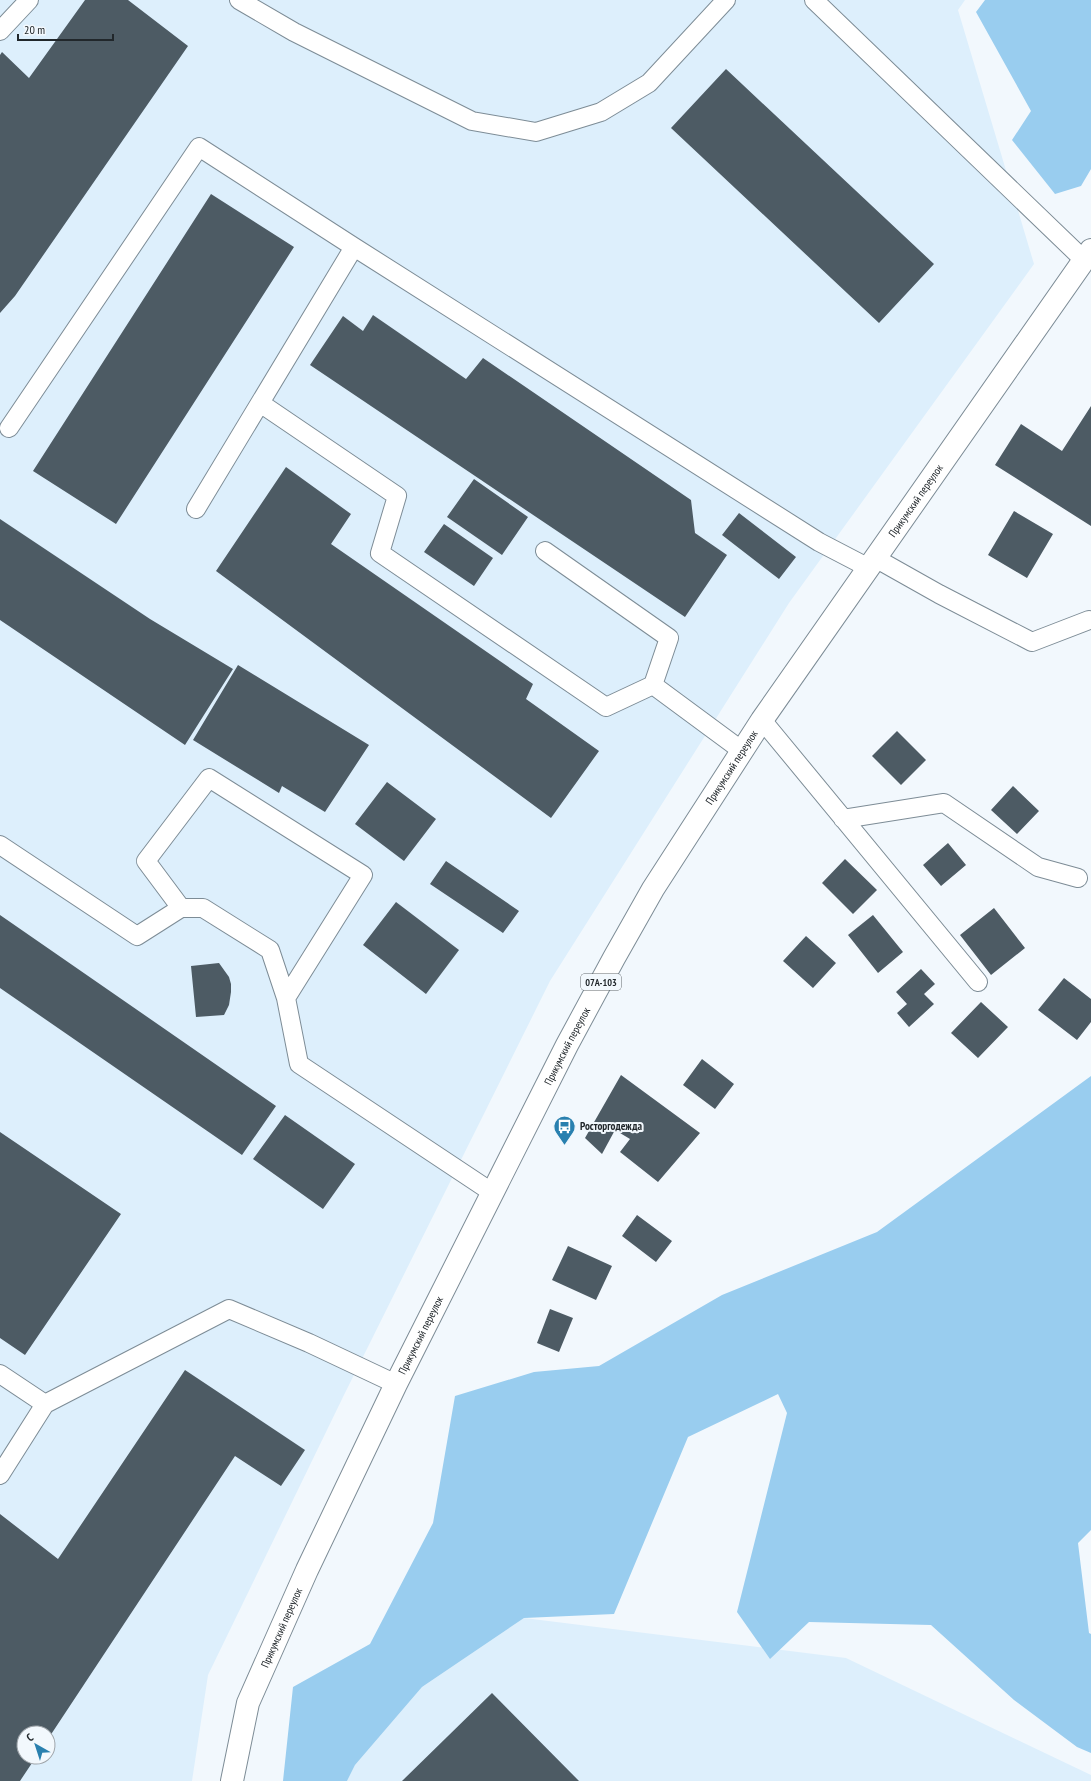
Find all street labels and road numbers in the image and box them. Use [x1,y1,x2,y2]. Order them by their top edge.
street label: Прикумский переулок [885,461,946,540]
street label: Прикумский переулок [702,727,761,807]
road number: 07А-103 [581,974,621,990]
street label: Прикумский переулок [541,1004,593,1087]
street label: Прикумский переулок [395,1293,447,1377]
street label: Прикумский переулок [258,1585,305,1670]

